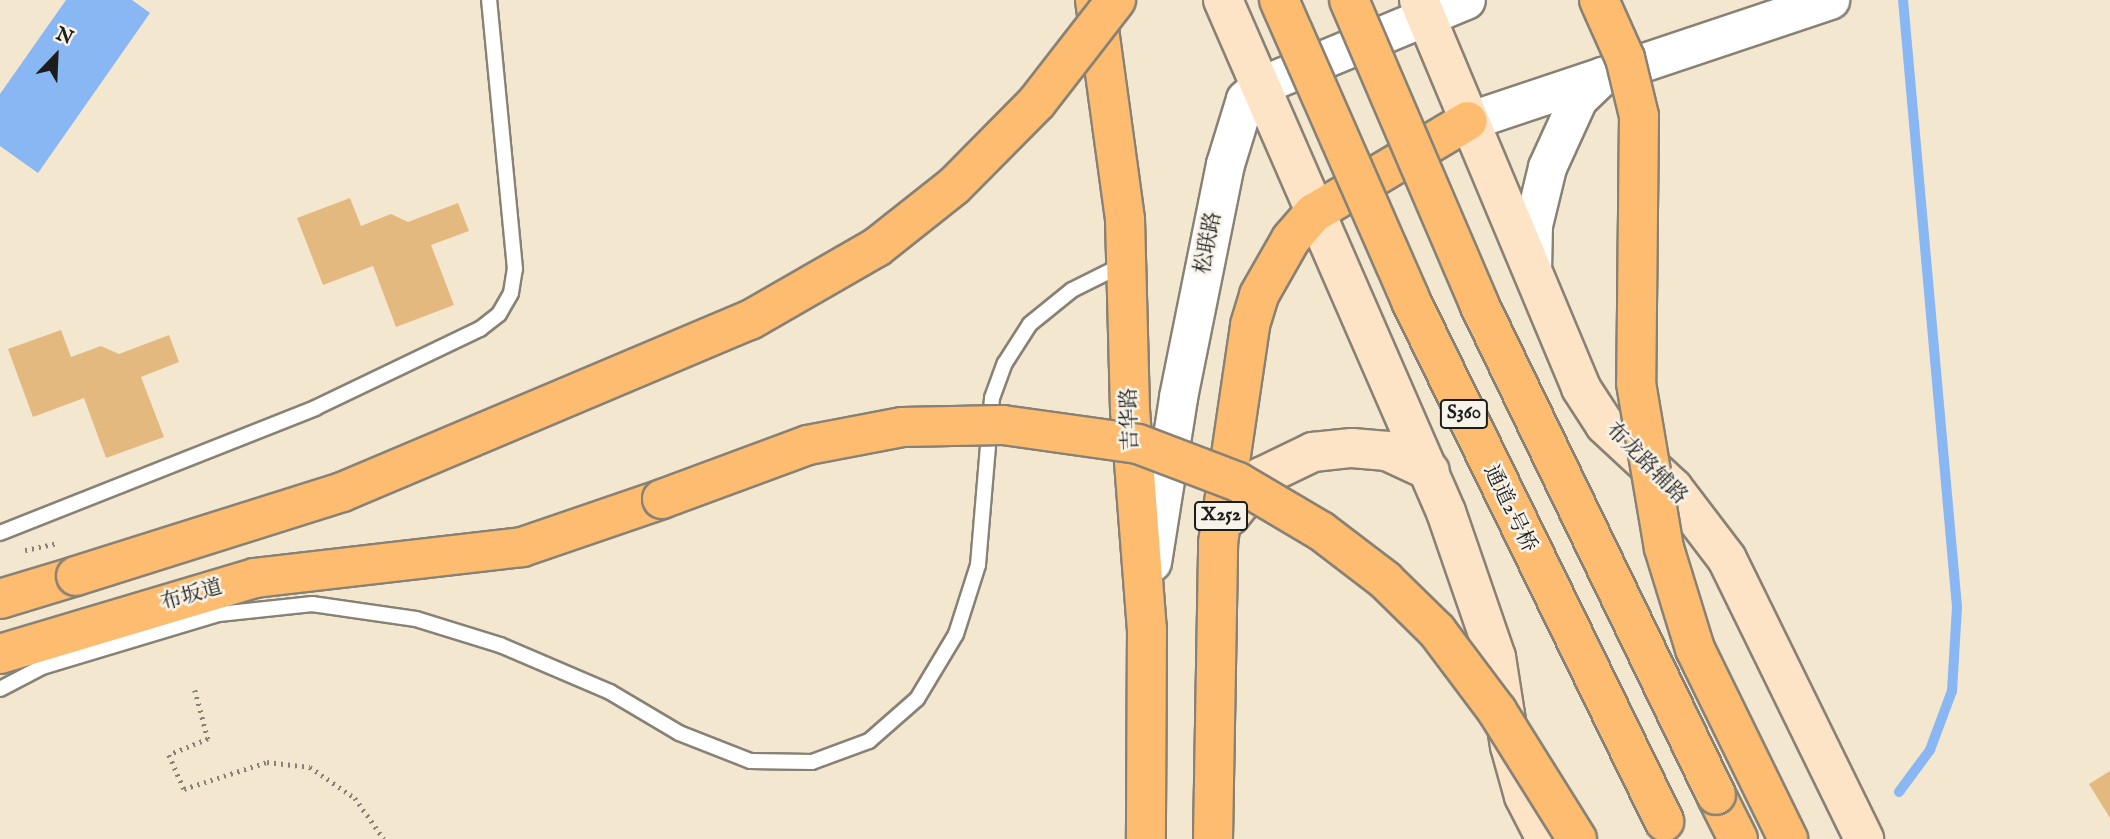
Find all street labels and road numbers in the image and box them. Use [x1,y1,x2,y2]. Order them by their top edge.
street label: 松联路 [1191,210,1227,276]
street label: 吉华路 [1117,387,1145,451]
road number: S360 [1440,398,1488,430]
street label: 布龙路辅路 [1600,418,1692,510]
street label: 通道2号桥 [1477,461,1541,557]
road number: X252 [1193,500,1249,531]
street label: 布坂道 [158,575,226,617]

